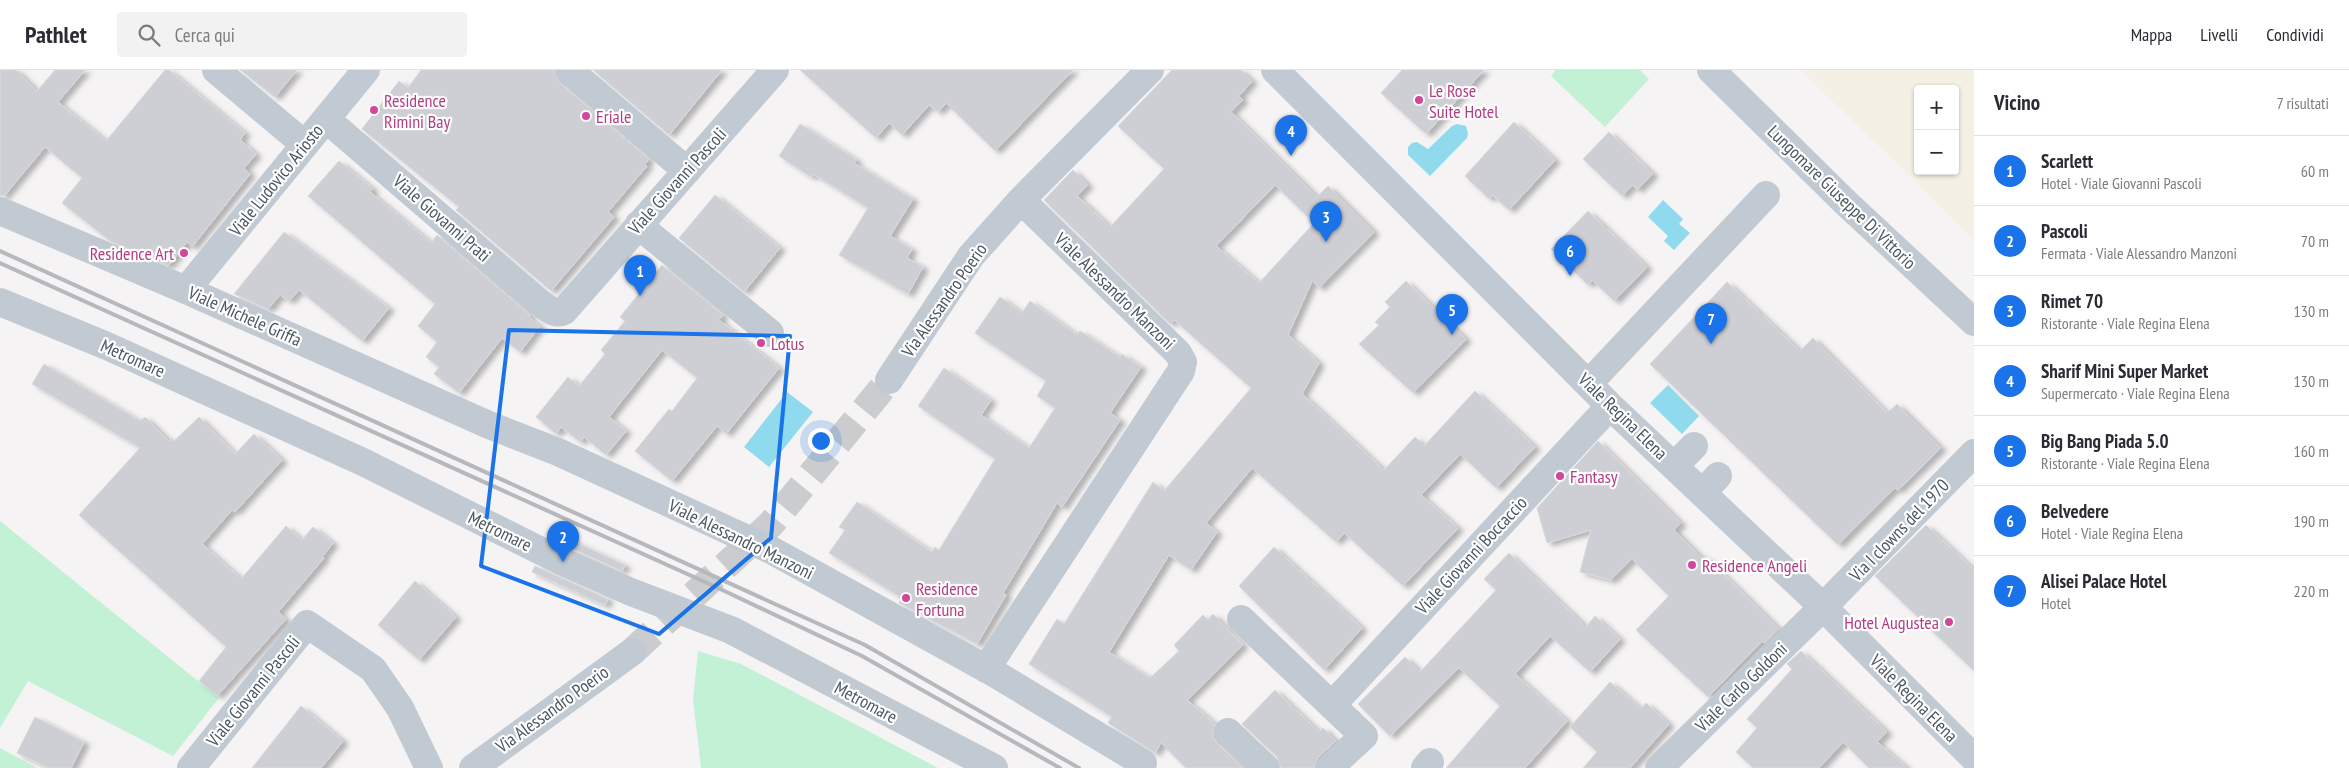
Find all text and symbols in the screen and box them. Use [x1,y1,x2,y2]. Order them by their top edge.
search box [117,12,467,57]
text: Pathlet [25,19,87,50]
icon: search [135,21,163,49]
text: Cerca qui [175,23,235,47]
text: Mappa [2131,23,2172,46]
text: Livelli [2200,23,2238,46]
text: Condividi [2266,23,2324,46]
place label: Le Rose Suite Hotel [1429,79,1499,123]
map controls [1914,85,1959,175]
button: + [1914,85,1959,130]
place label: Residence Rimini Bay [384,89,450,133]
text: Vicino [1994,89,2040,116]
text: 7 risultati [2276,93,2329,113]
marker: Le Rose Suite Hotel [1413,94,1425,106]
marker: Residence Rimini Bay [368,104,380,116]
place label: Eriale [596,105,631,128]
marker: Eriale [580,110,592,122]
pin: 4 [1275,115,1307,156]
street label: Viale Ludovico Ariosto [223,119,328,241]
street label: Lungomare Giuseppe Di Vittorio [1763,120,1921,274]
street label: Viale Giovanni Pascoli [622,123,731,240]
button: − [1914,130,1959,175]
text: Scarlett [2041,149,2093,173]
text: 1 [2006,161,2014,181]
text: 60 m [2301,161,2329,181]
street label: Viale Giovanni Prati [388,169,495,267]
text: Hotel · Viale Giovanni Pascoli [2041,173,2202,193]
pin: 3 [1310,201,1342,242]
text: Pascoli [2041,219,2088,243]
street label: Viale Alessandro Manzoni [1049,227,1180,354]
text: 2 [2006,231,2014,251]
text: 70 m [2301,231,2329,251]
pin: 6 [1554,235,1586,276]
street label: Via Alessandro Poerio [896,238,992,362]
place label: Residence Art [90,242,174,265]
text: Fermata · Viale Alessandro Manzoni [2041,243,2237,263]
marker: Residence Art [178,247,190,259]
pin: 1 [624,255,656,296]
street label: Viale Michele Griffa [184,280,305,351]
text: Rimet 70 [2041,289,2103,313]
pin: 5 [1436,294,1468,335]
text: 3 [2006,301,2014,321]
text: 130 m [2294,301,2329,321]
pin: 7 [1695,303,1727,344]
text: Ristorante · Viale Regina Elena [2041,313,2210,333]
place label: Lotus [771,332,804,355]
street label: Metromare [97,334,169,382]
marker: Lotus [755,337,767,349]
text: Sharif Mini Super Market [2041,359,2208,383]
street label: Viale Regina Elena [1573,367,1672,464]
text: 4 [2006,371,2014,391]
text: 130 m [2294,371,2329,391]
text: Supermercato · Viale Regina Elena [2041,383,2230,403]
your location [808,428,834,454]
text: Big Bang Piada 5.0 [2041,429,2168,453]
text: 5 [2006,441,2014,461]
text: 160 m [2294,441,2329,461]
text: Ristorante · Viale Regina Elena [2041,453,2210,473]
place label: Fantasy [1570,465,1618,488]
marker: Fantasy [1554,470,1566,482]
street label: Via I clowns del 1970 [1844,474,1954,587]
street label: Viale Giovanni Boccaccio [1410,491,1532,620]
street label: Viale Alessandro Manzoni [664,493,817,584]
text: Belvedere [2041,499,2109,523]
street label: Metromare [464,506,536,556]
text: 6 [2006,511,2014,531]
text: 190 m [2294,511,2329,531]
pin: 2 [547,521,579,562]
text: Hotel · Viale Regina Elena [2041,523,2183,543]
place label: Residence Angeli [1702,554,1807,577]
marker: Residence Angeli [1686,559,1698,571]
text: Alisei Palace Hotel [2041,569,2167,593]
place label: Residence Fortuna [916,577,978,621]
text: 7 [2006,581,2014,601]
text: 220 m [2294,581,2329,601]
marker: Residence Fortuna [900,592,912,604]
text: Hotel [2041,593,2071,613]
place label: Hotel Augustea [1844,611,1939,634]
marker: Hotel Augustea [1943,616,1955,628]
street label: Viale Giovanni Pascoli [201,631,305,752]
street label: Viale Carlo Goldoni [1689,637,1792,737]
street label: Viale Regina Elena [1864,648,1963,747]
street label: Via Alessandro Poerio [490,660,613,758]
street label: Metromare [831,676,901,728]

